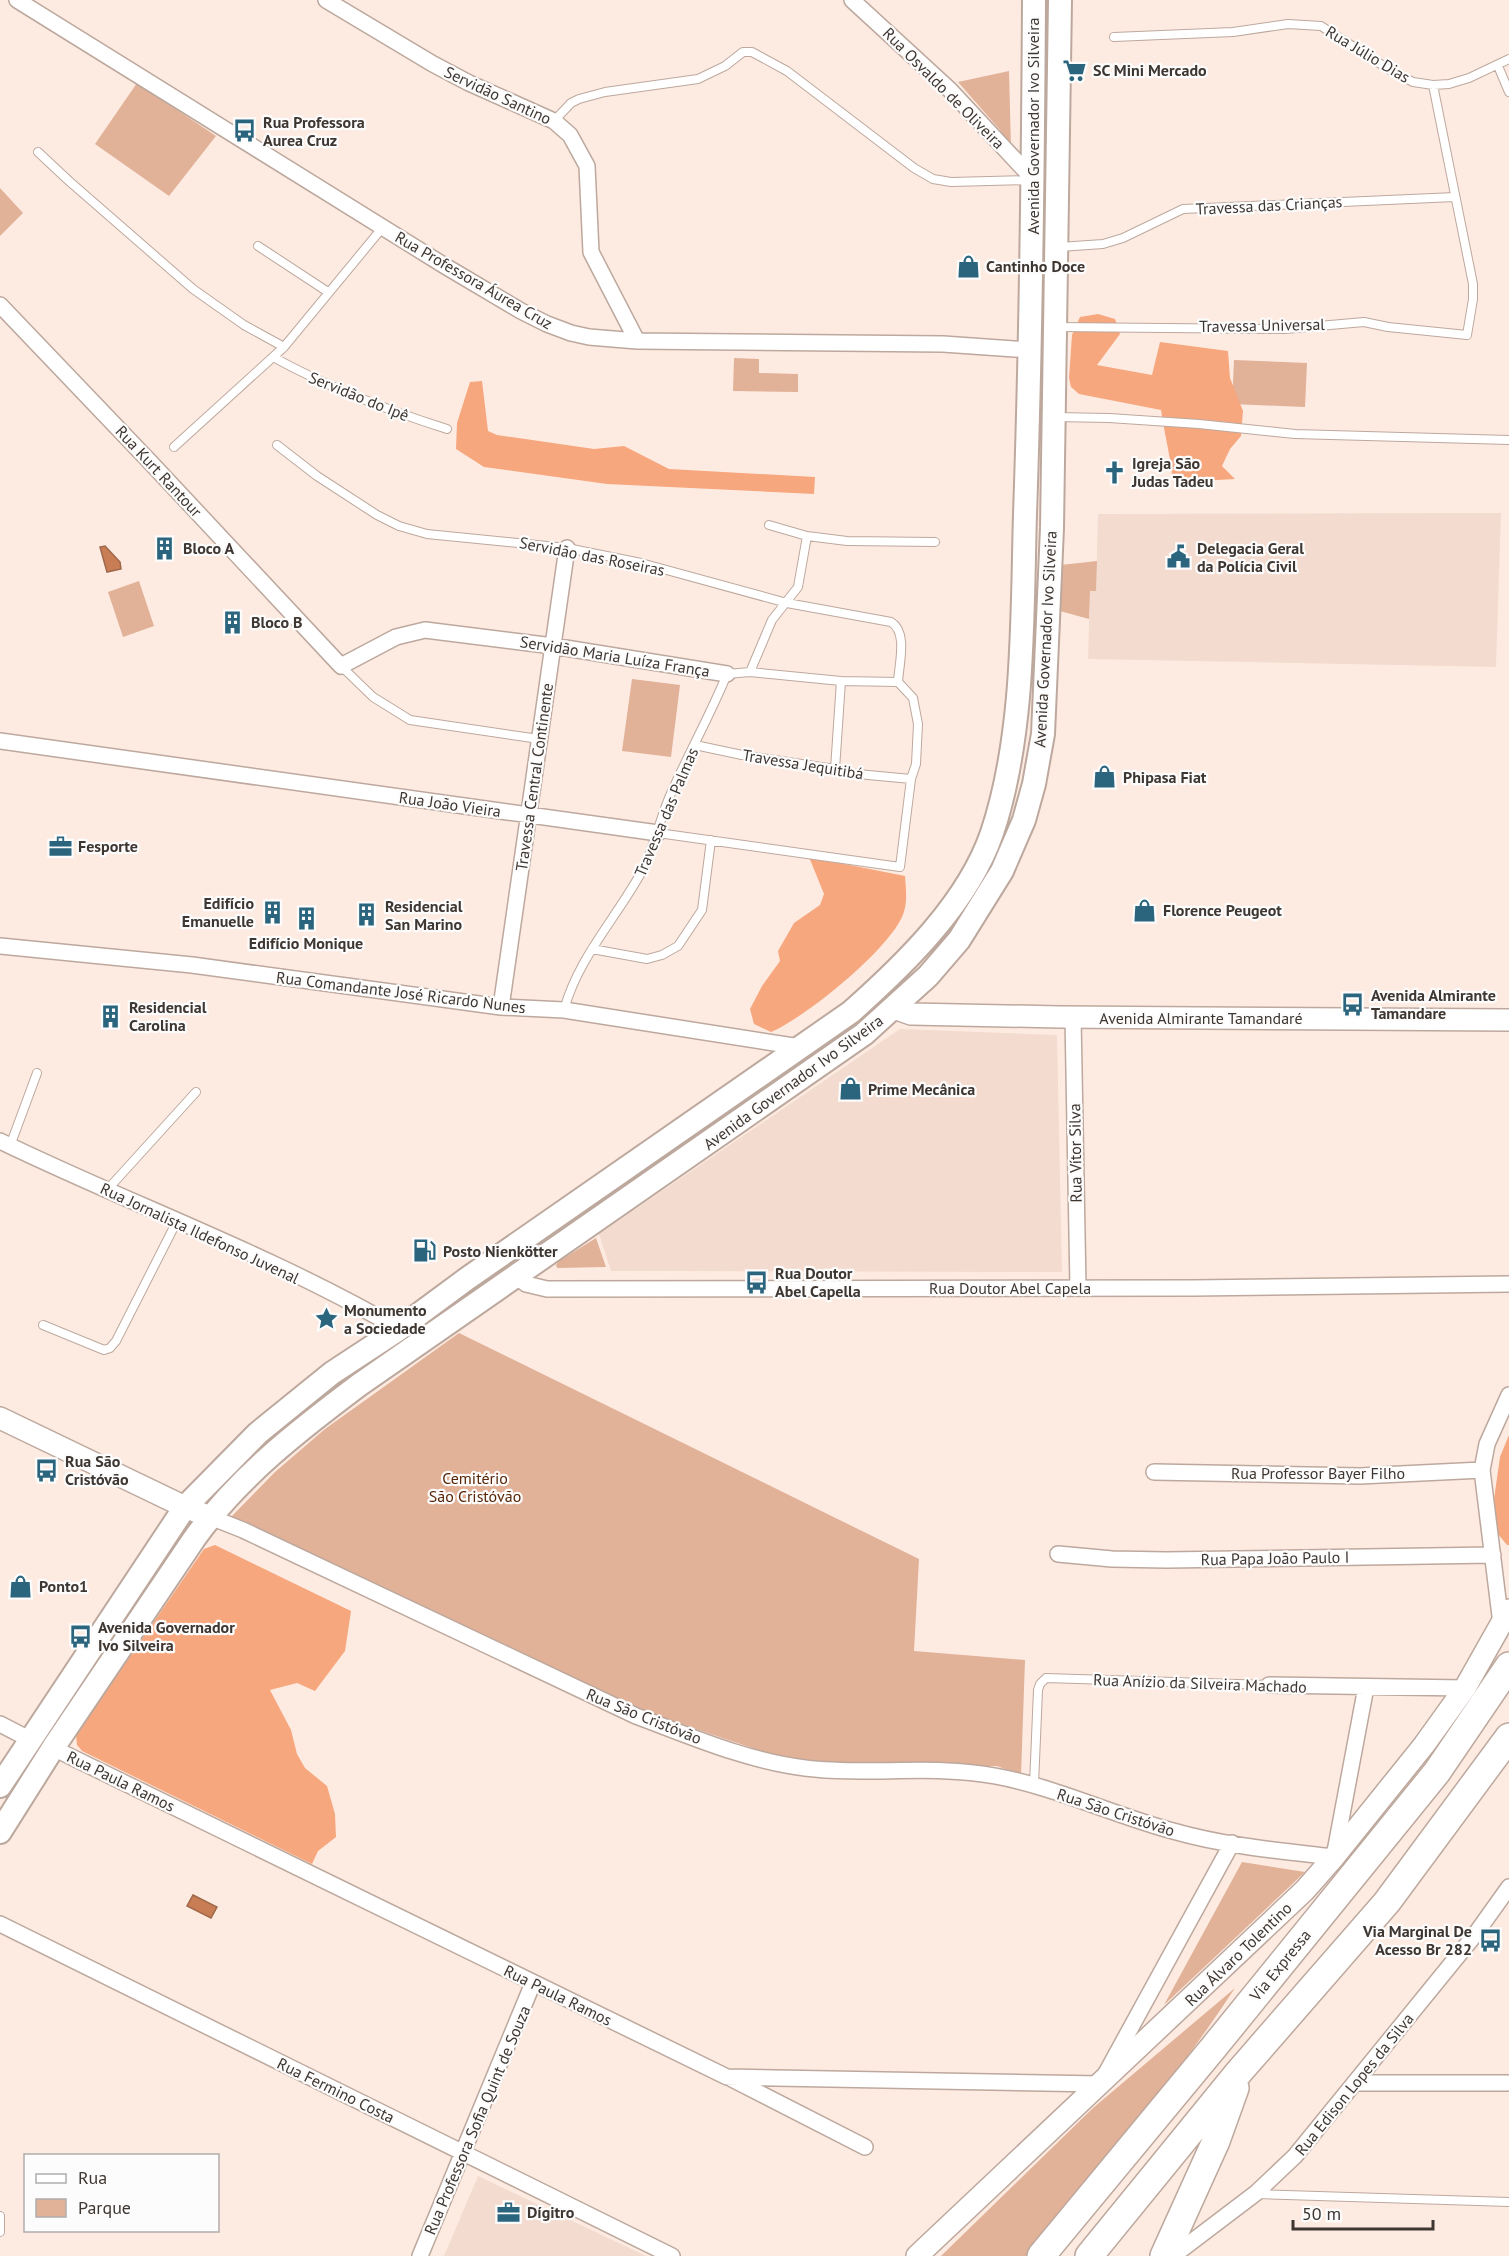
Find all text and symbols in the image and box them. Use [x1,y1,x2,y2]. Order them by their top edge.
street label: Avenida Governador Ivo Silveira [1023,17,1043,235]
street label: Rua Júlio Dias [1322,21,1414,87]
street label: Rua Osvaldo de Oliveira [879,23,1009,153]
supermarket icon: SC Mini Mercado [1062,57,1088,83]
place label: SC Mini Mercado [1093,60,1207,80]
street label: Servidão Santino [441,61,555,129]
place label: Rua Professora Aurea Cruz [263,112,365,150]
bus stop icon: Rua Professora Aurea Cruz [232,118,258,144]
street label: Travessa das Crianças [1195,191,1343,219]
street label: Rua Professora Áurea Cruz [392,227,556,333]
shop icon: Cantinho Doce [955,253,981,279]
place label: Cantinho Doce [986,256,1085,276]
street label: Travessa Universal [1199,314,1325,336]
street label: Servidão do Ipê [306,367,412,425]
street label: Rua Kurt Rantour [112,421,207,521]
place label: Igreja São Judas Tadeu [1131,453,1213,491]
church icon: Igreja São Judas Tadeu [1101,459,1127,485]
street label: Avenida Governador Ivo Silveira [1029,530,1061,748]
street label: Servidão das Roseiras [518,532,667,580]
building icon: Bloco A [152,535,178,561]
place label: Bloco A [183,538,234,558]
place label: Delegacia Geral da Polícia Civil [1197,538,1304,576]
public building icon: Delegacia Geral da Polícia Civil [1166,544,1192,570]
building icon: Bloco B [220,609,246,635]
place label: Bloco B [251,612,303,632]
street label: Servidão Maria Luíza França [519,631,711,681]
street label: Travessa Central Continente [511,682,557,872]
street label: Travessa das Palmas [630,744,702,879]
street label: Travessa Jequitibá [741,745,865,783]
shop icon: Phipasa Fiat [1092,764,1118,790]
place label: Phipasa Fiat [1123,767,1207,787]
street label: Rua João Vieira [398,787,502,821]
office icon: Fesporte [47,833,73,859]
place label: Fesporte [78,836,138,856]
place label: Edifício Emanuelle [182,893,254,931]
place label: Residencial San Marino [385,896,463,934]
shop icon: Florence Peugeot [1132,897,1158,923]
building icon: Edifício Emanuelle [259,899,285,925]
place label: Florence Peugeot [1163,900,1282,920]
building icon: Residencial San Marino [354,902,380,928]
building icon: Edifício Monique [293,905,319,931]
place label: Edifício Monique [249,933,363,953]
street label: Rua Comandante José Ricardo Nunes [275,967,527,1017]
place label: Avenida Almirante Tamandare [1371,985,1496,1023]
bus stop icon: Avenida Almirante Tamandare [1340,991,1366,1017]
place label: Residencial Carolina [129,997,207,1035]
building icon: Residencial Carolina [98,1003,124,1029]
street label: Avenida Almirante Tamandaré [1099,1008,1303,1028]
street label: Avenida Governador Ivo Silveira [699,1010,887,1154]
shop icon: Prime Mecânica [837,1076,863,1102]
place label: Prime Mecânica [868,1079,975,1099]
street label: Rua Vítor Silva [1064,1103,1086,1203]
street label: Rua Jornalista Ildefonso Juvenal [97,1178,303,1288]
fuel station icon: Posto Nienkötter [412,1238,438,1264]
place label: Posto Nienkötter [443,1241,558,1261]
place label: Rua Doutor Abel Capella [775,1263,861,1301]
bus stop icon: Rua Doutor Abel Capella [744,1269,770,1295]
street label: Rua Doutor Abel Capela [929,1278,1091,1298]
place label: Monumento a Sociedade [344,1300,427,1338]
place icon: Monumento a Sociedade [313,1306,339,1332]
place label: Rua São Cristóvão [65,1451,129,1489]
bus stop icon: Rua São Cristóvão [34,1457,60,1483]
street label: Rua Professor Bayer Filho [1231,1463,1405,1483]
park label: Cemitério São Cristóvão [429,1468,521,1506]
street label: Rua Papa João Paulo I [1201,1547,1349,1569]
shop icon: Ponto1 [8,1573,34,1599]
place label: Ponto1 [39,1576,88,1596]
place label: Avenida Governador Ivo Silveira [98,1617,235,1655]
bus stop icon: Avenida Governador Ivo Silveira [67,1623,93,1649]
street label: Rua Anízio da Silveira Machado [1093,1669,1307,1697]
street label: Rua São Cristóvão [583,1684,705,1748]
street label: Rua Paula Ramos [64,1746,178,1816]
street label: Rua São Cristóvão [1055,1784,1177,1840]
street label: Rua Álvaro Tolentino [1180,1898,1296,2010]
place label: Via Marginal De Acesso Br 282 [1362,1921,1472,1959]
street label: Via Expressa [1245,1925,1315,2006]
bus stop icon: Via Marginal De Acesso Br 282 [1477,1927,1503,1953]
street label: Rua Paula Ramos [501,1960,615,2030]
street label: Rua Professora Sofia Quint de Souza [420,2002,534,2238]
street label: Rua Edison Lopes da Silva [1290,2009,1418,2159]
street label: Rua Fermino Costa [274,2053,398,2127]
legend [24,2154,219,2232]
text: Rua [78,2166,107,2189]
scale bar [1293,2193,1432,2231]
text: Parque [78,2196,131,2219]
office icon: Dígitro [496,2199,522,2225]
place label: Dígitro [527,2202,575,2222]
text: 50 m [1302,2202,1341,2225]

